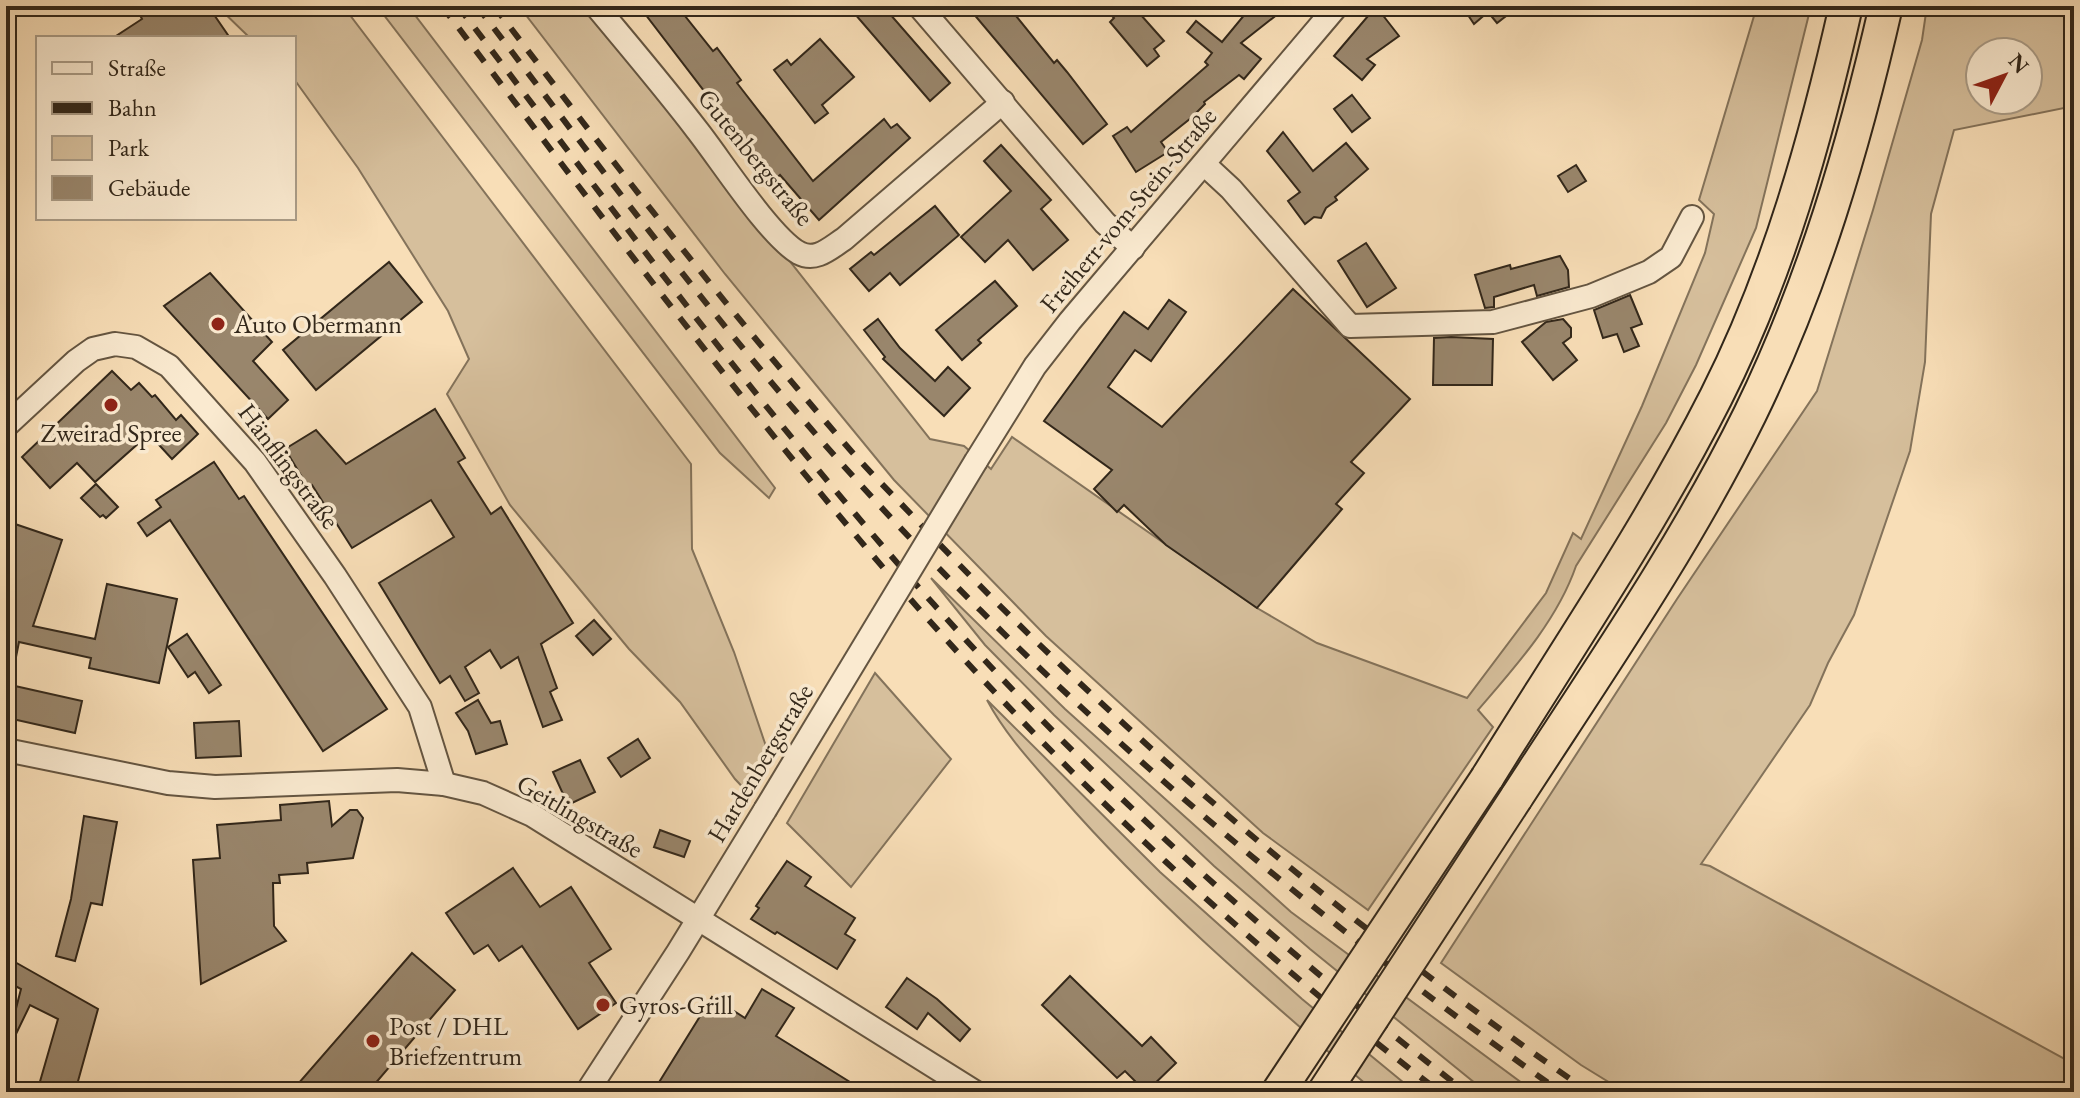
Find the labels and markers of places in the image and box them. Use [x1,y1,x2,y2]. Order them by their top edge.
place label: Auto Obermann [233,307,402,341]
marker: Auto Obermann [209,315,227,333]
marker: Zweirad Spree [102,396,120,414]
place label: Zweirad Spree [40,416,182,450]
place label: Gyros-Grill [619,988,733,1022]
marker: Gyros-Grill [594,996,612,1014]
place label: Post / DHL Briefzentrum [389,1009,522,1073]
marker: Post / DHL Briefzentrum [364,1032,382,1050]

